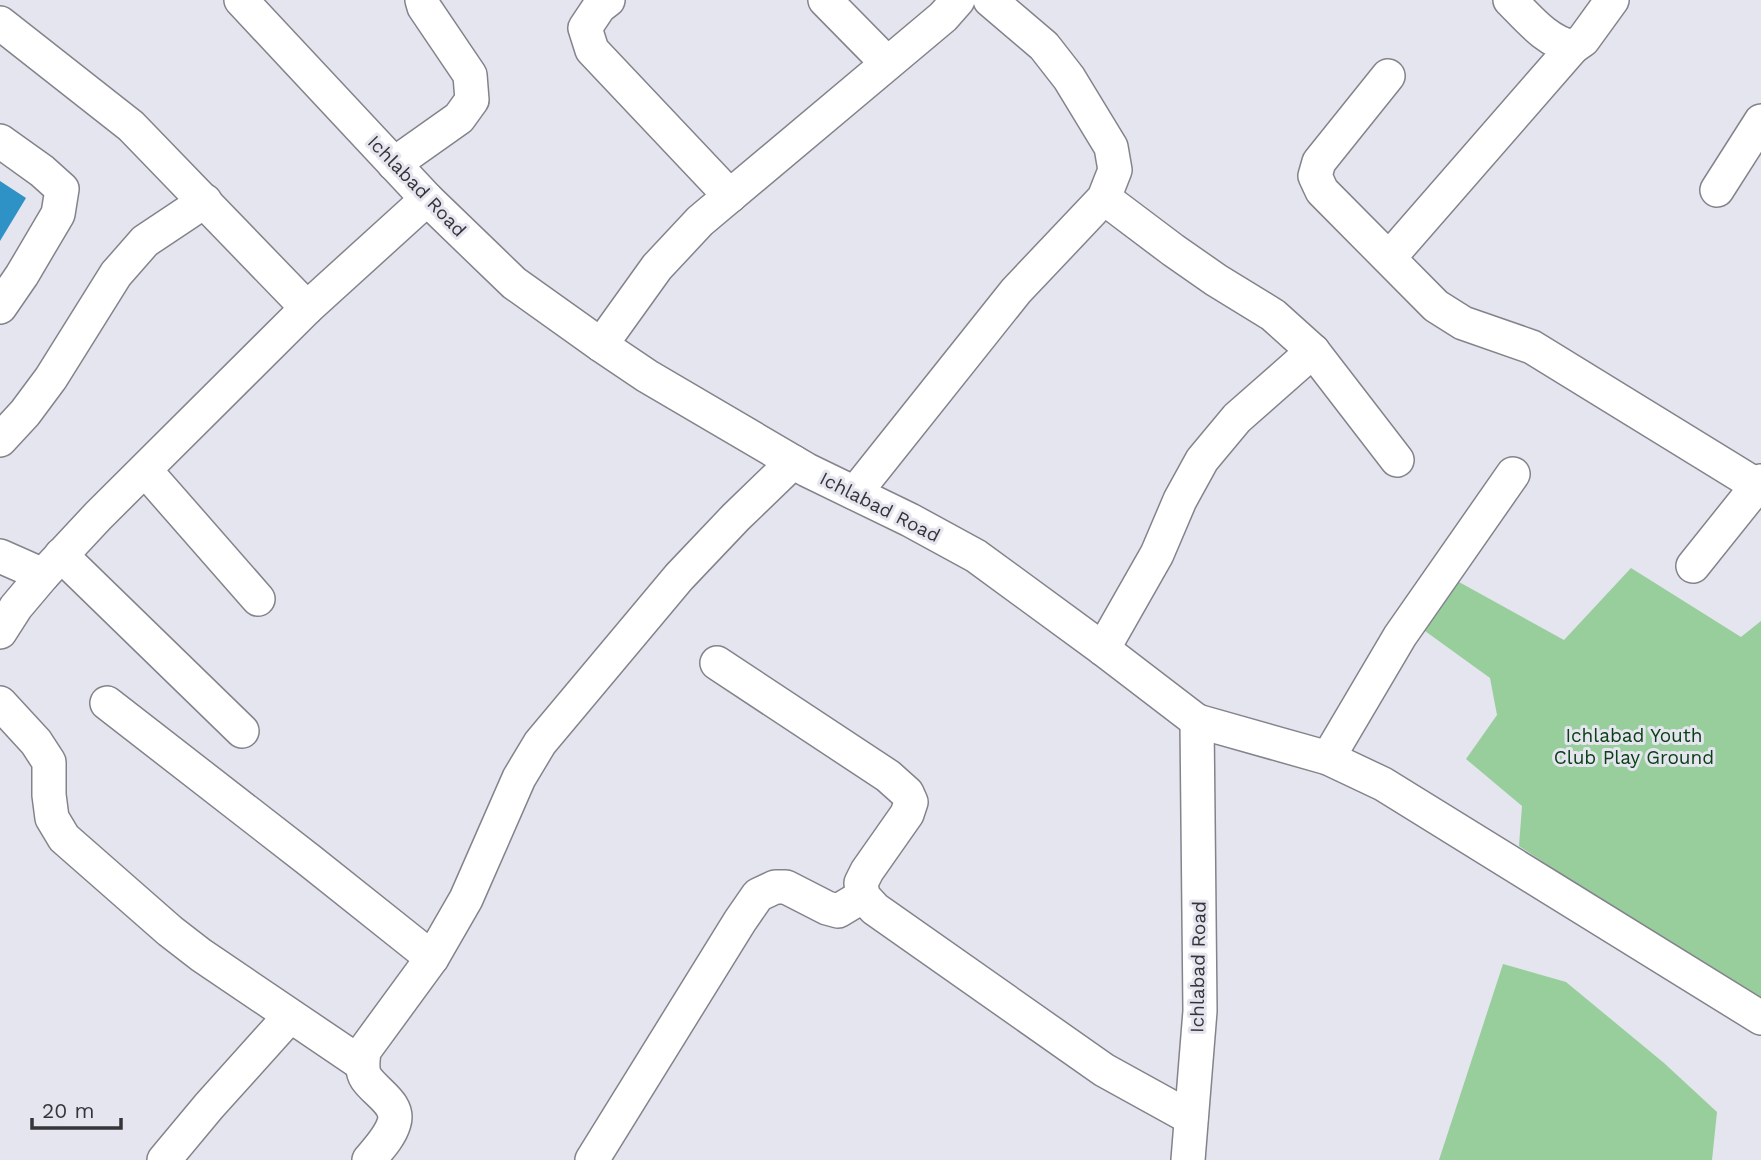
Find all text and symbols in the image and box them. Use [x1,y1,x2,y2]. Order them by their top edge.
street label: Ichlabad Road [363,131,471,241]
street label: Ichlabad Road [816,467,944,547]
park label: Ichlabad Youth Club Play Ground [1554,724,1714,769]
street label: Ichlabad Road [1185,901,1211,1033]
scale bar [32,1086,121,1130]
text: 20 m [42,1098,94,1123]

